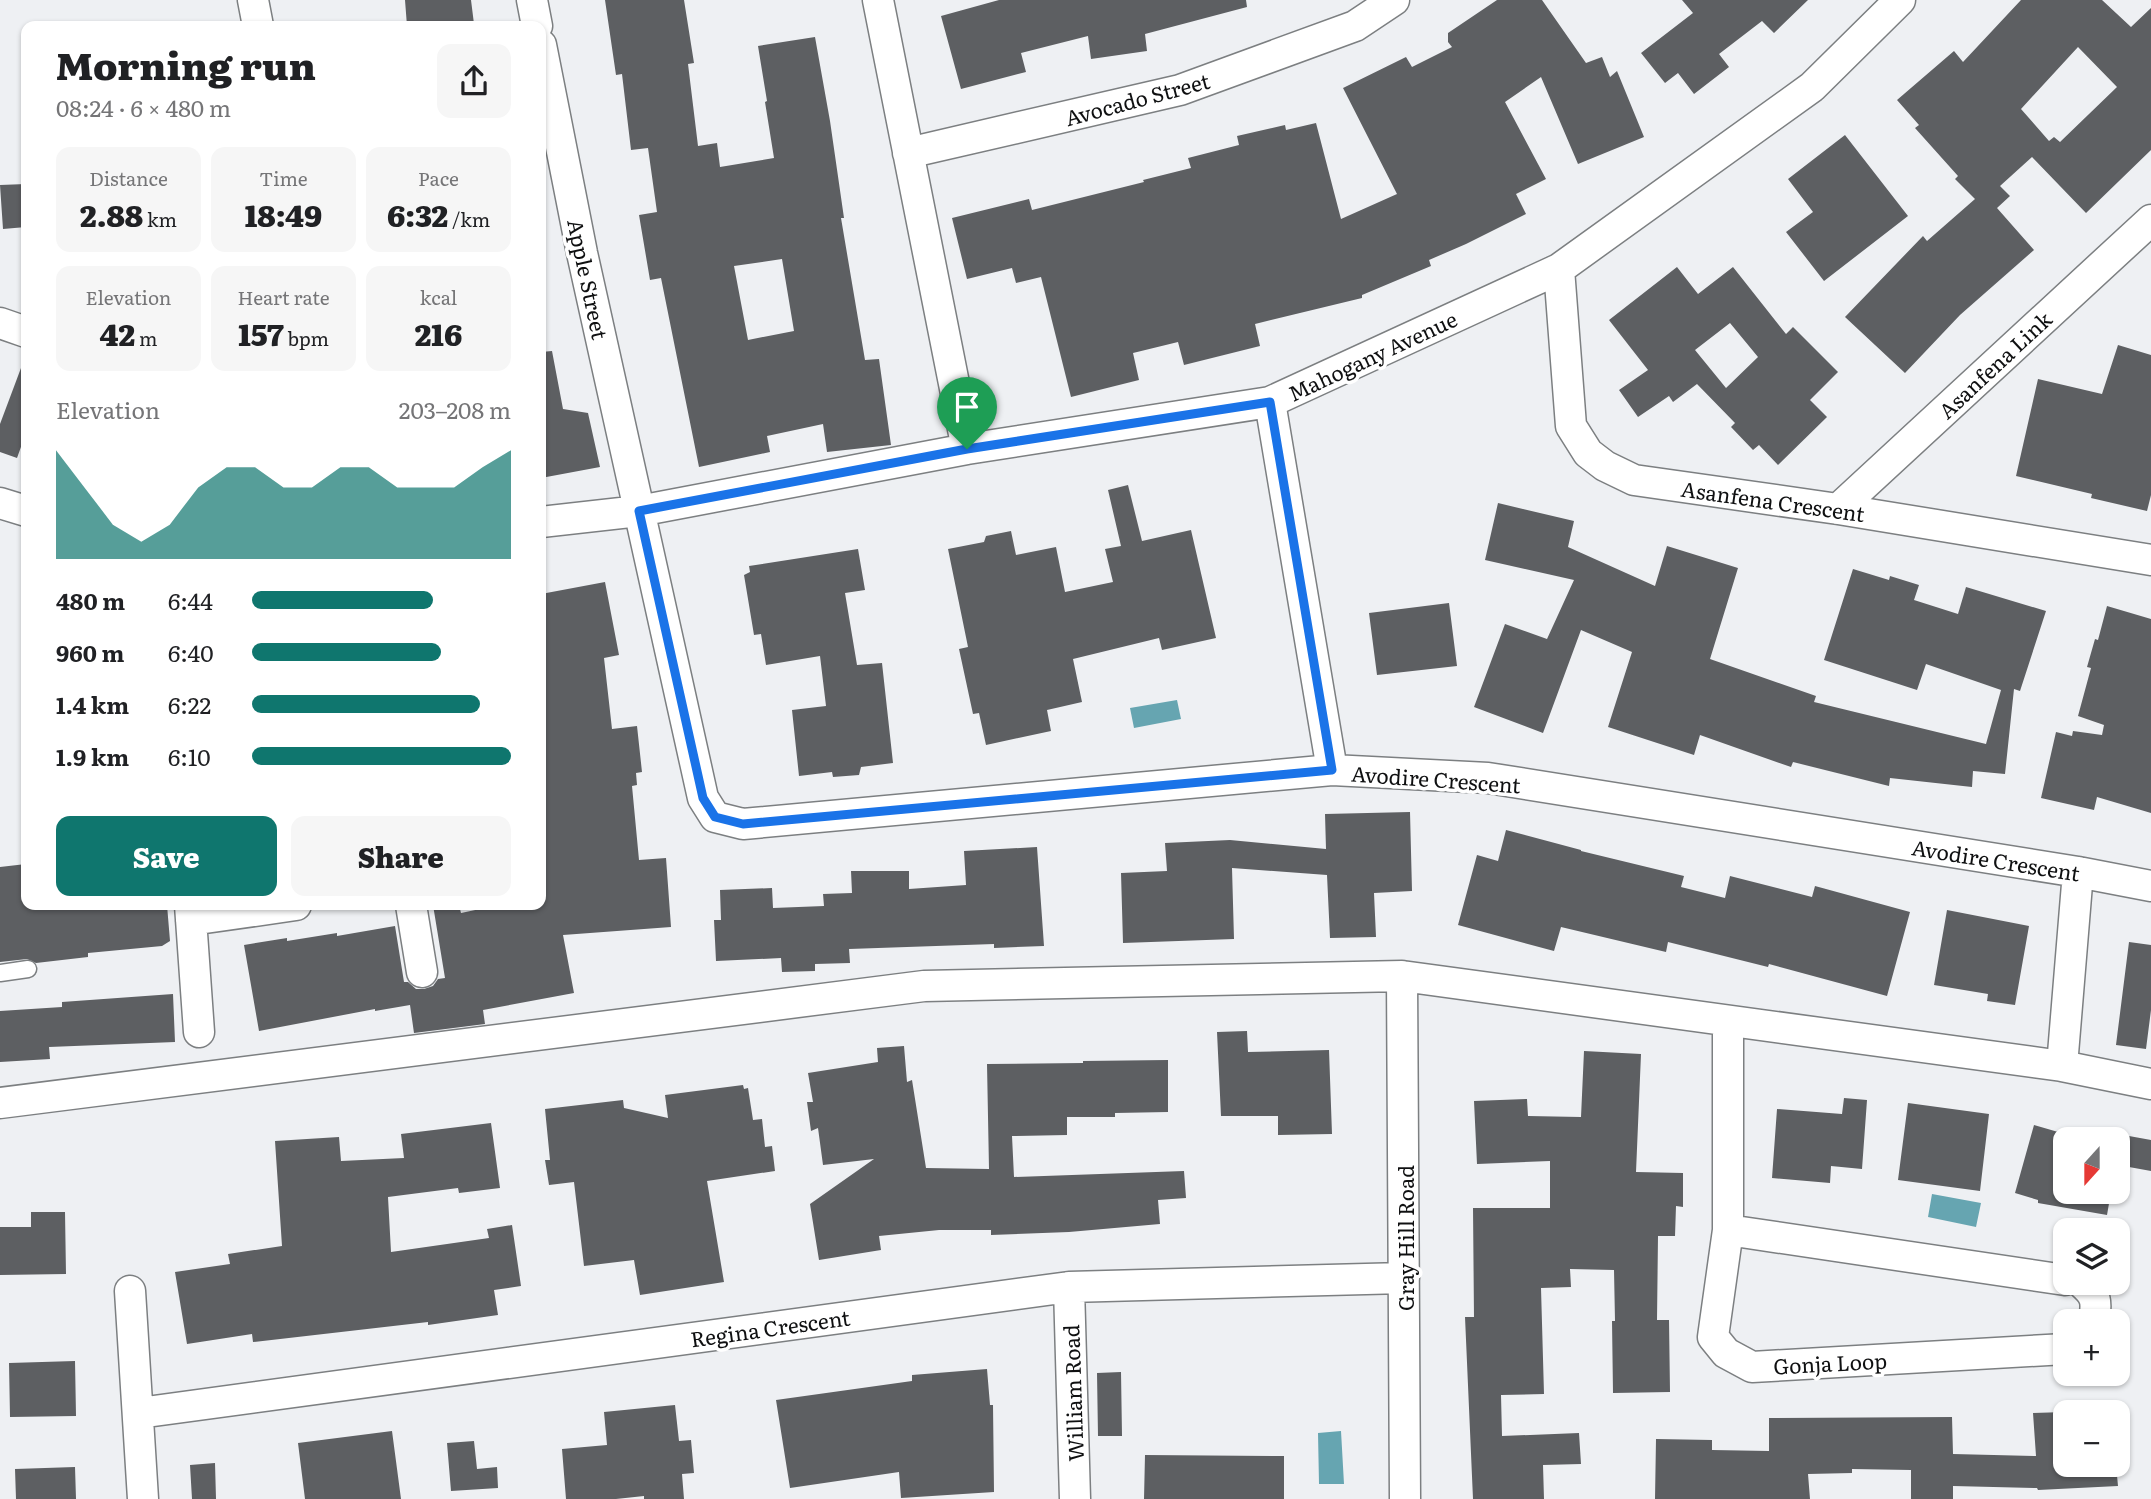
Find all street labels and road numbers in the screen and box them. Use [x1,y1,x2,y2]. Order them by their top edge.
street label: Avocado Street [1061,64,1213,132]
street label: Apple Street [561,216,617,343]
street label: Mahogany Avenue [1282,302,1462,408]
street label: Asanfena Link [1930,303,2058,425]
street label: Asanfena Crescent [1679,472,1867,528]
street label: Avodire Crescent [1350,757,1522,799]
street label: Avodire Crescent [1910,830,2083,888]
street label: Gray Hill Road [1389,1165,1420,1311]
street label: Regina Crescent [688,1300,852,1354]
street label: William Road [1054,1324,1090,1462]
street label: Gonja Loop [1772,1344,1888,1380]

